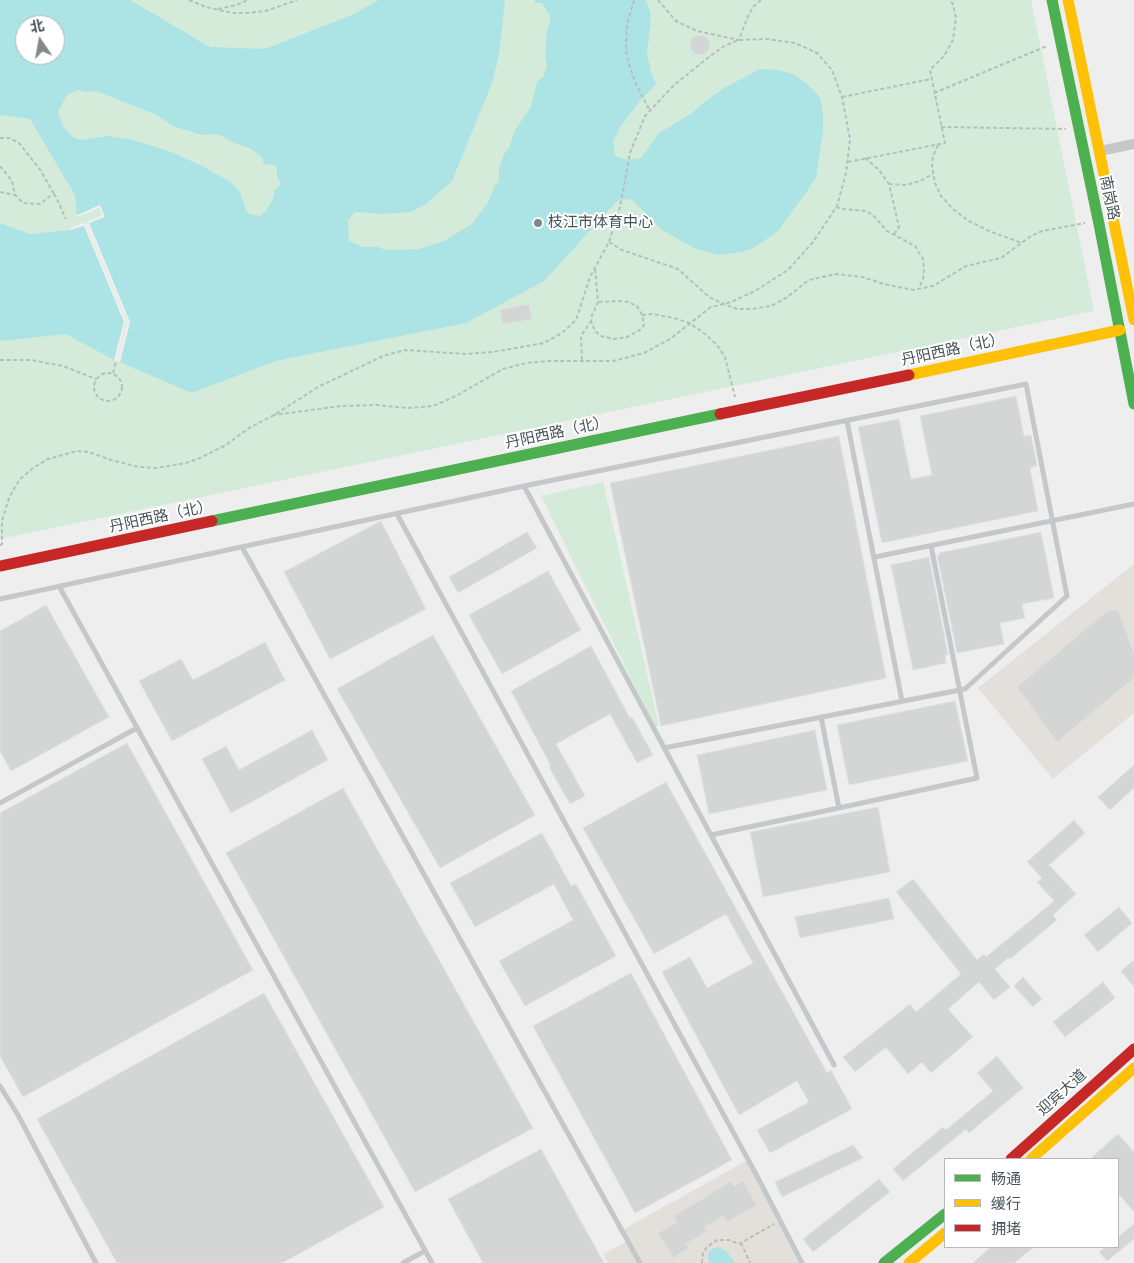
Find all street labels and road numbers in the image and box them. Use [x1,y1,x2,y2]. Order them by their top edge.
street label: 南岗路 [1096,174,1122,222]
street label: 丹阳西路（北） [900,330,1006,370]
street label: 丹阳西路（北） [504,413,610,453]
street label: 丹阳西路（北） [108,497,214,537]
street label: 迎宾大道 [1034,1066,1090,1120]

